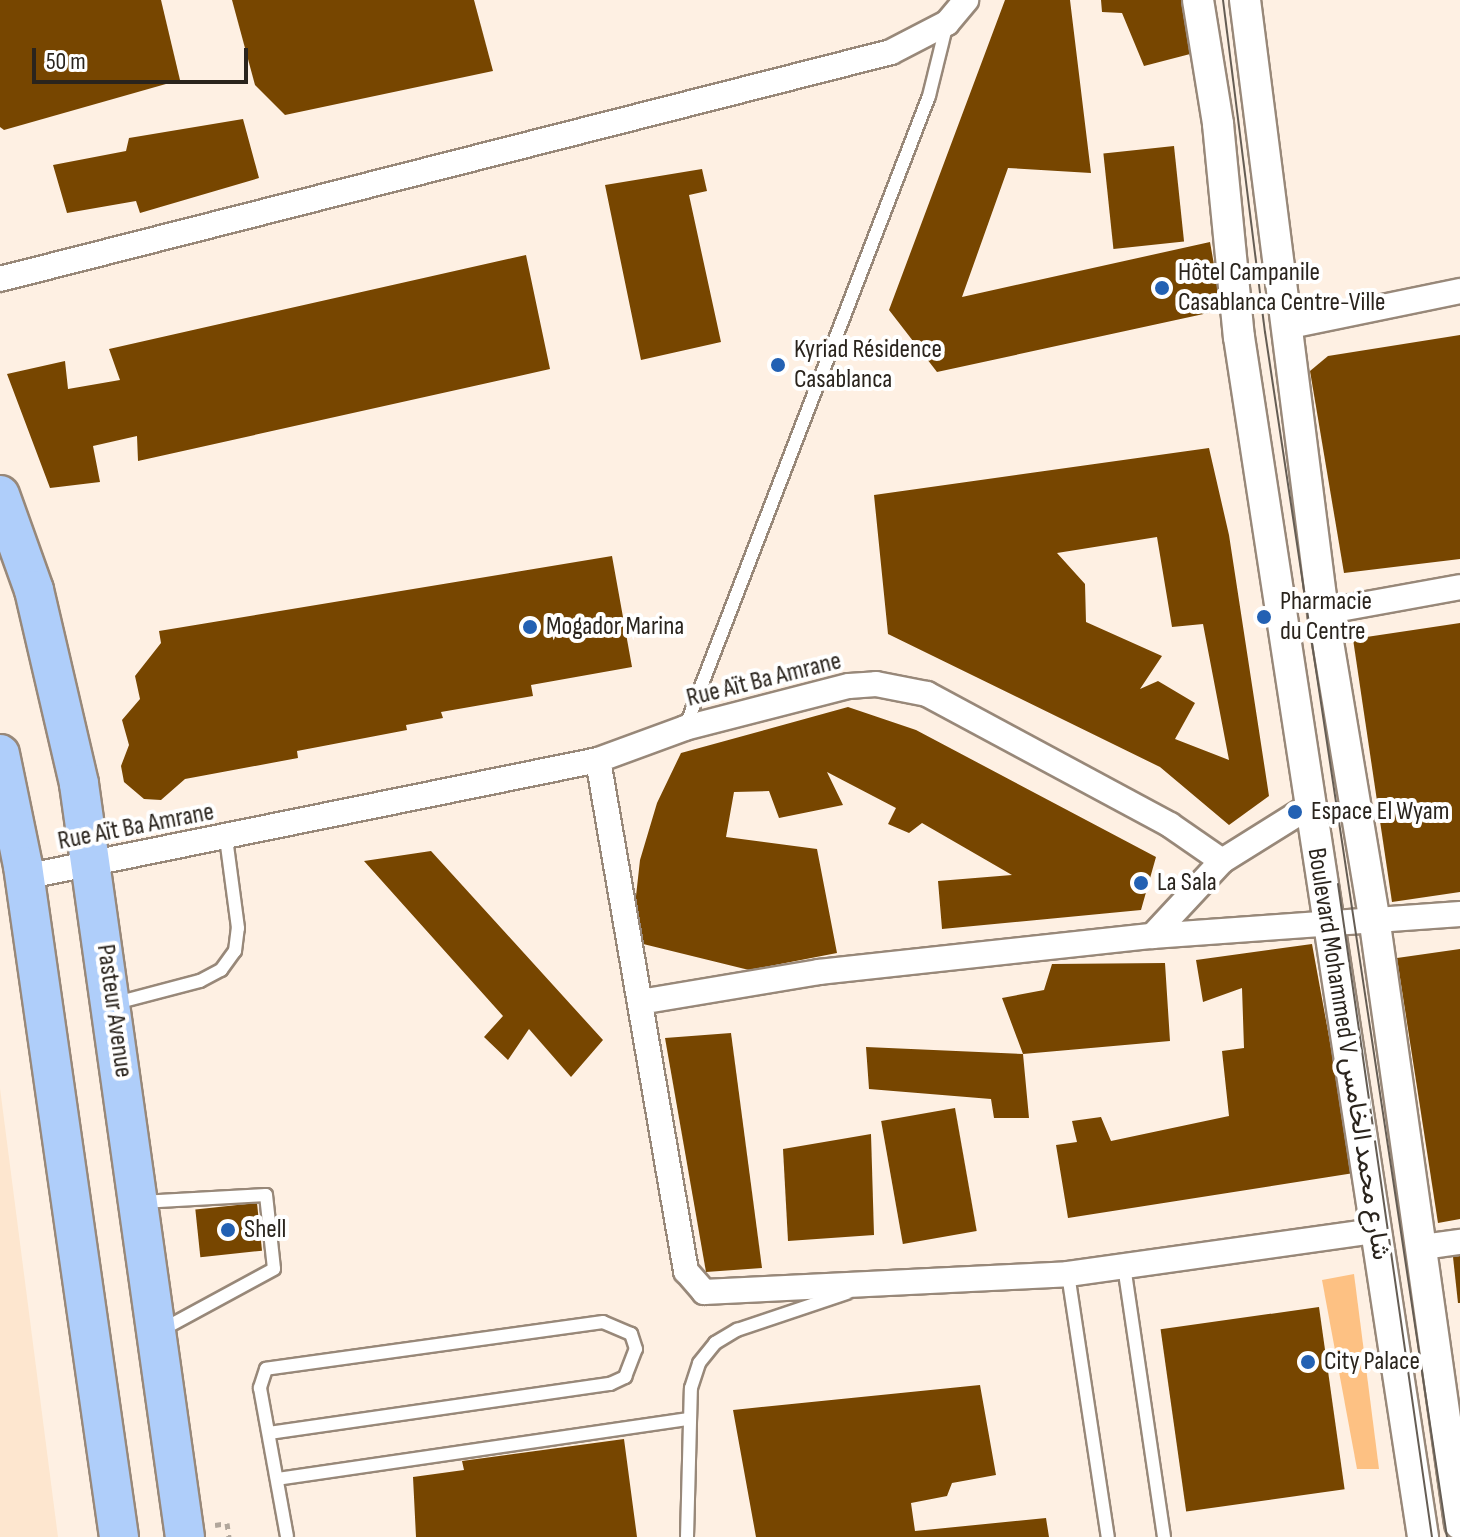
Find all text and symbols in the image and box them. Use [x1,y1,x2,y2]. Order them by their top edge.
scale bar [36,32,252,82]
text: 50 m [46,47,86,76]
place label: Hôtel Campanile Casablanca Centre-Ville [1178,257,1386,318]
marker: Hôtel Campanile Casablanca Centre-Ville [1153,279,1171,297]
place label: Kyriad Résidence Casablanca [794,334,942,396]
marker: Kyriad Résidence Casablanca [769,356,787,374]
place label: Pharmacie du Centre [1280,586,1372,648]
marker: Pharmacie du Centre [1255,608,1273,626]
place label: Mogador Marina [546,611,684,643]
marker: Mogador Marina [521,618,539,636]
street label: Rue Aït Ba Amrane [683,646,845,714]
place label: Espace El Wyam [1311,796,1449,828]
street label: Rue Aït Ba Amrane [55,797,217,857]
marker: Espace El Wyam [1286,803,1304,821]
street label: Boulevard Mohammed V شارع محمد الخامس [1300,846,1396,1262]
place label: La Sala [1157,867,1217,899]
marker: La Sala [1132,874,1150,892]
street label: Pasteur Avenue [89,942,139,1080]
place label: Shell [244,1214,286,1246]
marker: Shell [219,1221,237,1239]
place label: City Palace [1324,1346,1420,1378]
marker: City Palace [1299,1353,1317,1371]

